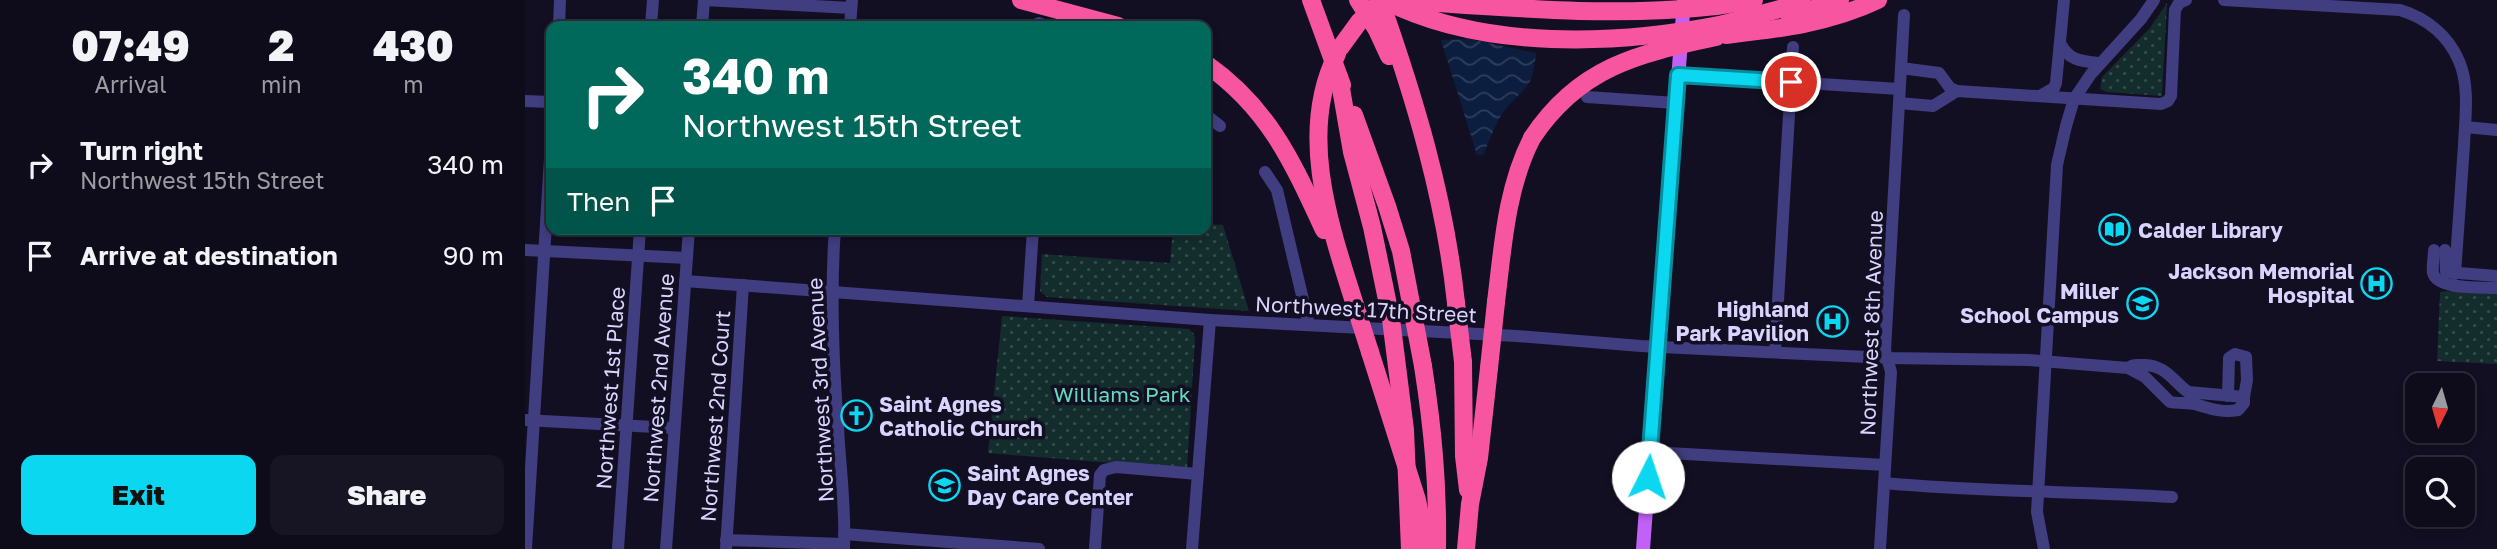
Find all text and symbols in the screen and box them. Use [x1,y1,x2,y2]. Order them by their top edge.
text: 07:49 [71,20,190,70]
text: 2 [268,20,294,70]
text: 430 [373,20,454,70]
text: 340 m [682,46,830,105]
icon: right [567,49,658,140]
pin [1761,52,1821,112]
icon: arrive [1772,63,1810,101]
text: Arrival [94,70,167,98]
text: min [261,70,302,98]
text: m [403,70,424,98]
text: Northwest 15th Street [682,106,1022,144]
text: Turn right [80,135,203,166]
icon: right [21,146,59,184]
text: 340 m [427,149,504,180]
text: Northwest 15th Street [80,166,324,194]
icon: arrive [644,182,682,220]
text: Then [567,186,630,217]
street label: Northwest 8th Avenue [1854,210,1888,436]
library icon: Calder Library [2098,213,2132,247]
place label: Calder Library [2138,217,2283,243]
icon: arrive [21,237,59,275]
text: Arrive at destination [80,240,338,271]
text: 90 m [443,240,504,271]
place label: Jackson Memorial Hospital [2168,258,2354,308]
hospital icon: Jackson Memorial Hospital [2360,266,2394,300]
street label: Northwest 2nd Avenue [637,273,679,503]
street label: Northwest 3rd Avenue [801,277,839,503]
place label: Miller School Campus [1960,278,2119,328]
street label: Northwest 1st Place [590,286,630,490]
school or university icon: Miller School Campus [2125,286,2159,320]
street label: Northwest 17th Street [1254,290,1478,328]
place label: Highland Park Pavilion [1675,296,1809,346]
hospital icon: Highland Park Pavilion [1815,304,1849,338]
street label: Northwest 2nd Court [695,309,735,523]
north arrow [2405,373,2475,443]
map controls [2405,373,2475,527]
park label: Williams Park [1053,381,1191,407]
place label: Saint Agnes Catholic Church [879,391,1043,441]
church icon: Saint Agnes Catholic Church [839,399,873,433]
position arrow [1611,440,1685,514]
button: Exit [21,455,256,535]
button: Share [270,455,504,535]
button: search [2405,457,2475,527]
place label: Saint Agnes Day Care Center [967,460,1133,510]
school or university icon: Saint Agnes Day Care Center [927,468,961,502]

